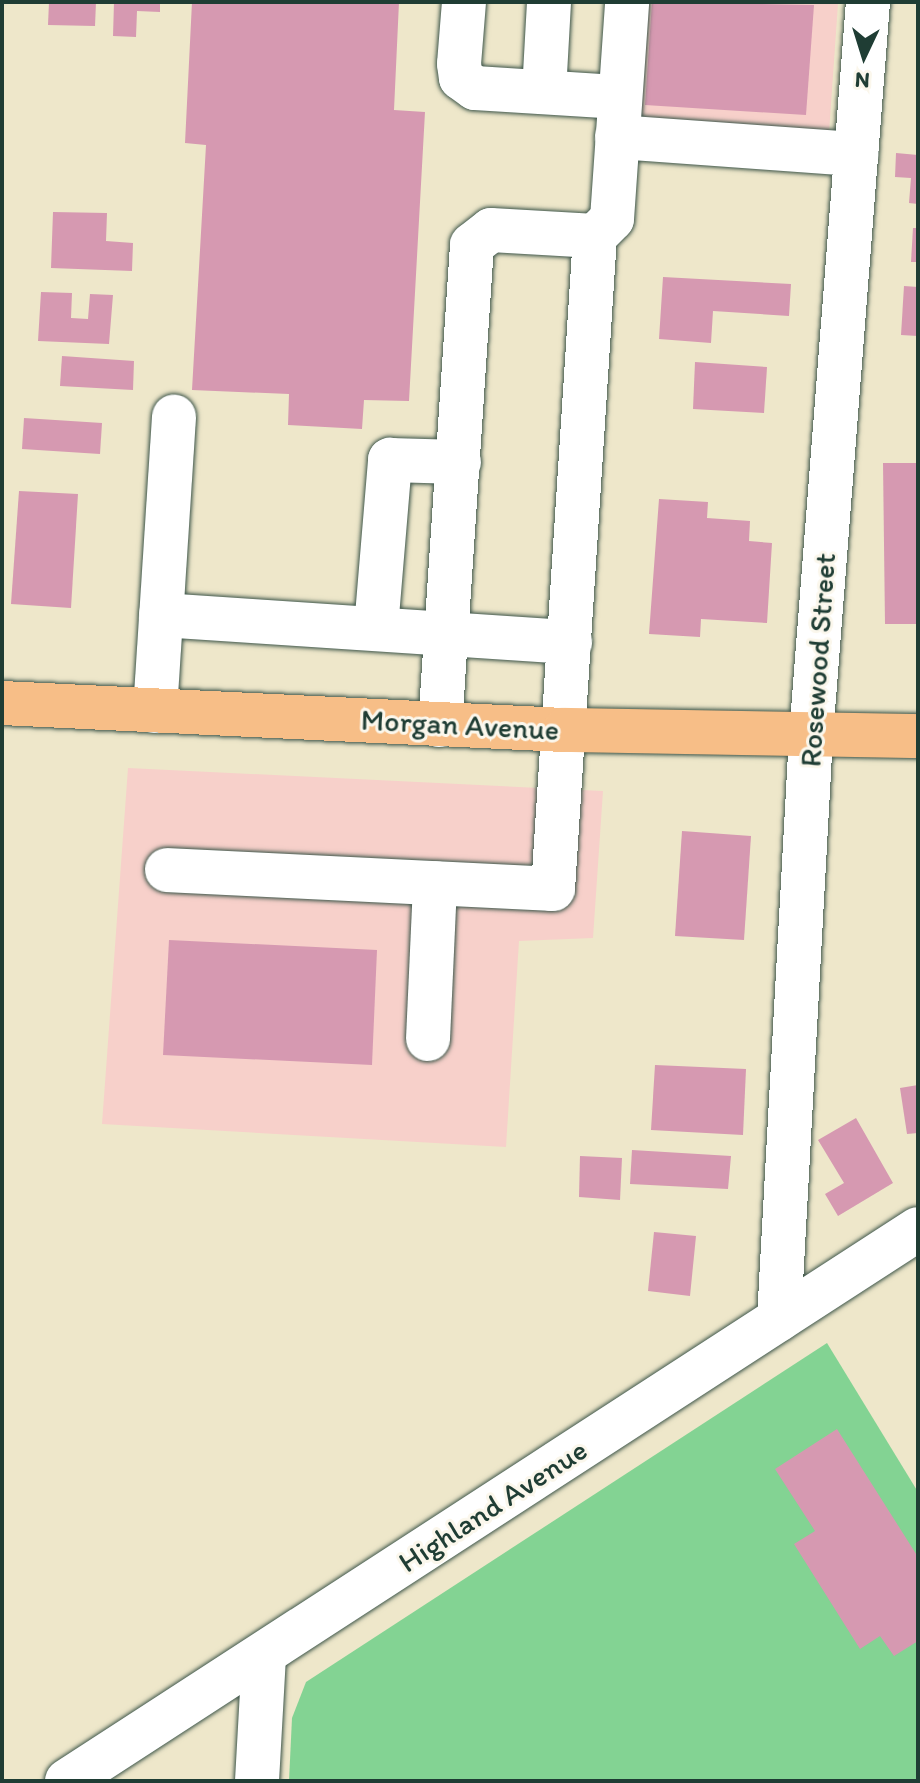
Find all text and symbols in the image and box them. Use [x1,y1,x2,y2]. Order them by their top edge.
north arrow [824,16,904,96]
text: N [854,66,871,94]
street label: Rosewood Street [793,552,843,768]
street label: Morgan Avenue [360,702,560,748]
street label: Highland Avenue [393,1432,593,1580]

